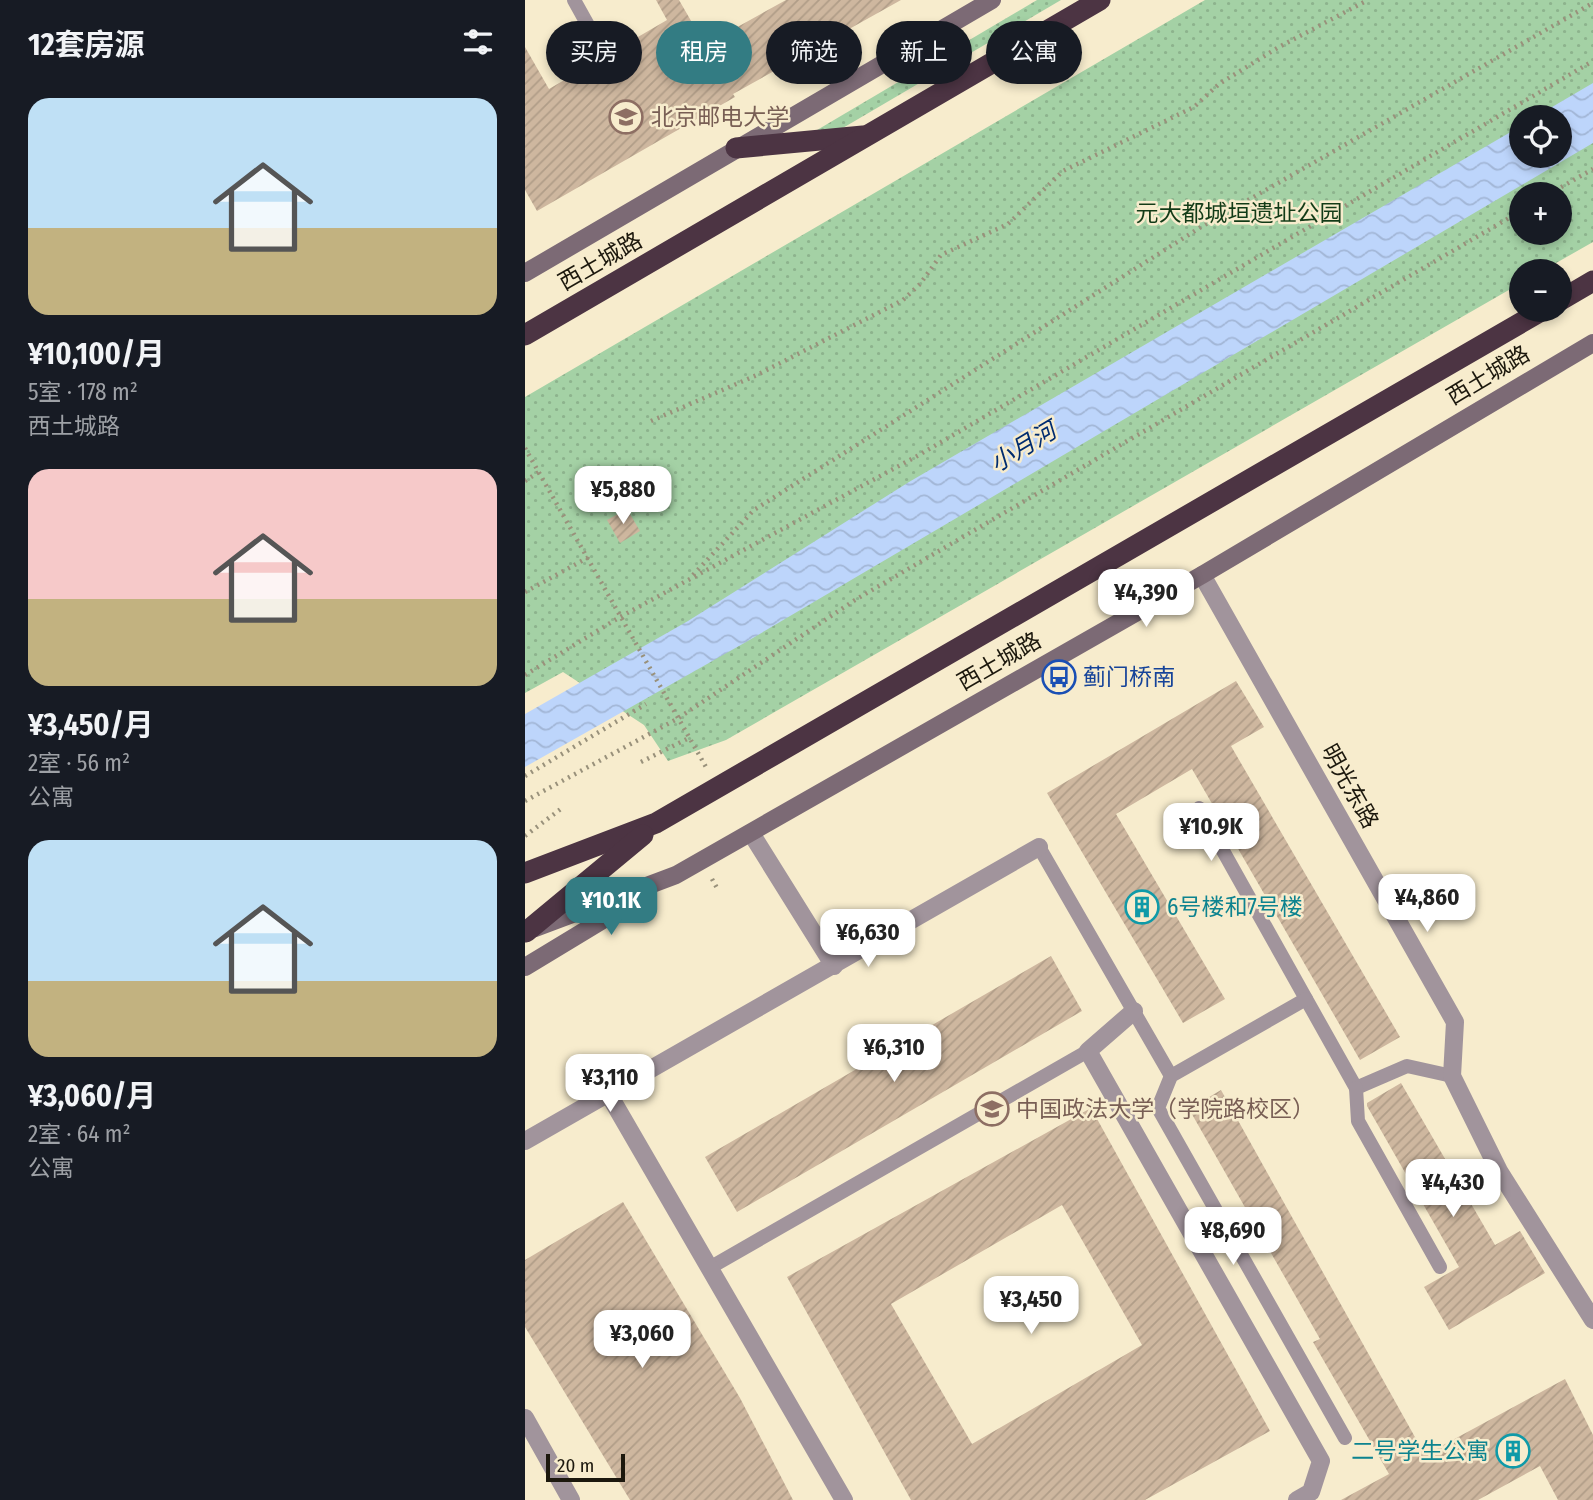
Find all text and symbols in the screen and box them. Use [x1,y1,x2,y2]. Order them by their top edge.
chip: 买房 [546,21,642,84]
chip: 租房 [656,21,752,84]
chip: 筛选 [766,21,862,84]
chip: 新上 [876,21,972,84]
chip: 公寓 [986,21,1082,84]
icon: filters [459,23,497,61]
text: 12套房源 [28,27,145,63]
school or university icon: 北京邮电大学 [607,98,645,136]
place label: 北京邮电大学 [651,103,789,131]
map controls [1509,105,1572,322]
button: locate [1509,105,1572,168]
icon: home [200,144,326,270]
button: + [1509,182,1572,245]
park label: 元大都城垣遗址公园 [1136,199,1343,227]
street label: 西土城路 [553,226,647,296]
button: − [1509,259,1572,322]
text: ¥10,100/月 [28,336,165,372]
street label: 西土城路 [1441,339,1535,411]
text: 5室 · 178 m² [28,378,138,406]
text: 西土城路 [28,412,120,440]
water label: 小月河 [985,414,1064,478]
pin: ¥5,880 [566,466,680,526]
text: ¥5,880 [591,475,656,503]
icon: home [200,515,326,641]
pin: ¥4,390 [1089,570,1203,629]
text: ¥4,390 [1114,578,1178,606]
street label: 西土城路 [952,626,1046,696]
bus stop icon: 蓟门桥南 [1040,658,1078,696]
place label: 蓟门桥南 [1083,663,1175,691]
text: ¥3,450/月 [28,707,154,743]
street label: 明光东路 [1315,739,1385,833]
text: 2室 · 56 m² [28,749,130,777]
text: 公寓 [28,783,74,811]
pin: ¥10.9K [1154,804,1268,863]
text: ¥10.9K [1179,812,1243,840]
pin: ¥4,860 [1370,874,1484,934]
pin: ¥10.1K [554,878,668,937]
text: ¥4,860 [1394,883,1460,911]
icon: home [200,886,326,1012]
text: ¥10.1K [581,886,641,914]
building icon: 6号楼和7号楼 [1123,888,1161,926]
place label: 6号楼和7号楼 [1167,893,1303,921]
pin: ¥6,630 [811,909,925,969]
text: ¥6,630 [836,918,900,946]
pin: ¥6,310 [837,1024,951,1084]
text: ¥6,310 [863,1033,925,1061]
pin: ¥3,110 [553,1054,667,1114]
text: ¥3,110 [581,1063,639,1091]
text: ¥3,060/月 [28,1078,156,1114]
school or university icon: 中国政法大学（学院路校区） [973,1090,1011,1128]
place label: 中国政法大学（学院路校区） [1016,1095,1315,1123]
text: 2室 · 64 m² [28,1120,131,1148]
text: 公寓 [28,1154,74,1182]
pin: ¥4,430 [1396,1160,1510,1219]
text: ¥4,430 [1422,1168,1484,1196]
pin: ¥8,690 [1176,1208,1290,1267]
text: ¥8,690 [1201,1216,1265,1244]
pin: ¥3,450 [974,1276,1088,1336]
text: ¥3,450 [1000,1285,1062,1313]
pin: ¥3,060 [585,1310,699,1370]
text: ¥3,060 [610,1319,674,1347]
building icon: 二号学生公寓 [1494,1432,1532,1470]
place label: 二号学生公寓 [1351,1437,1489,1465]
scale bar [546,1451,625,1483]
text: 20 m [557,1454,594,1477]

